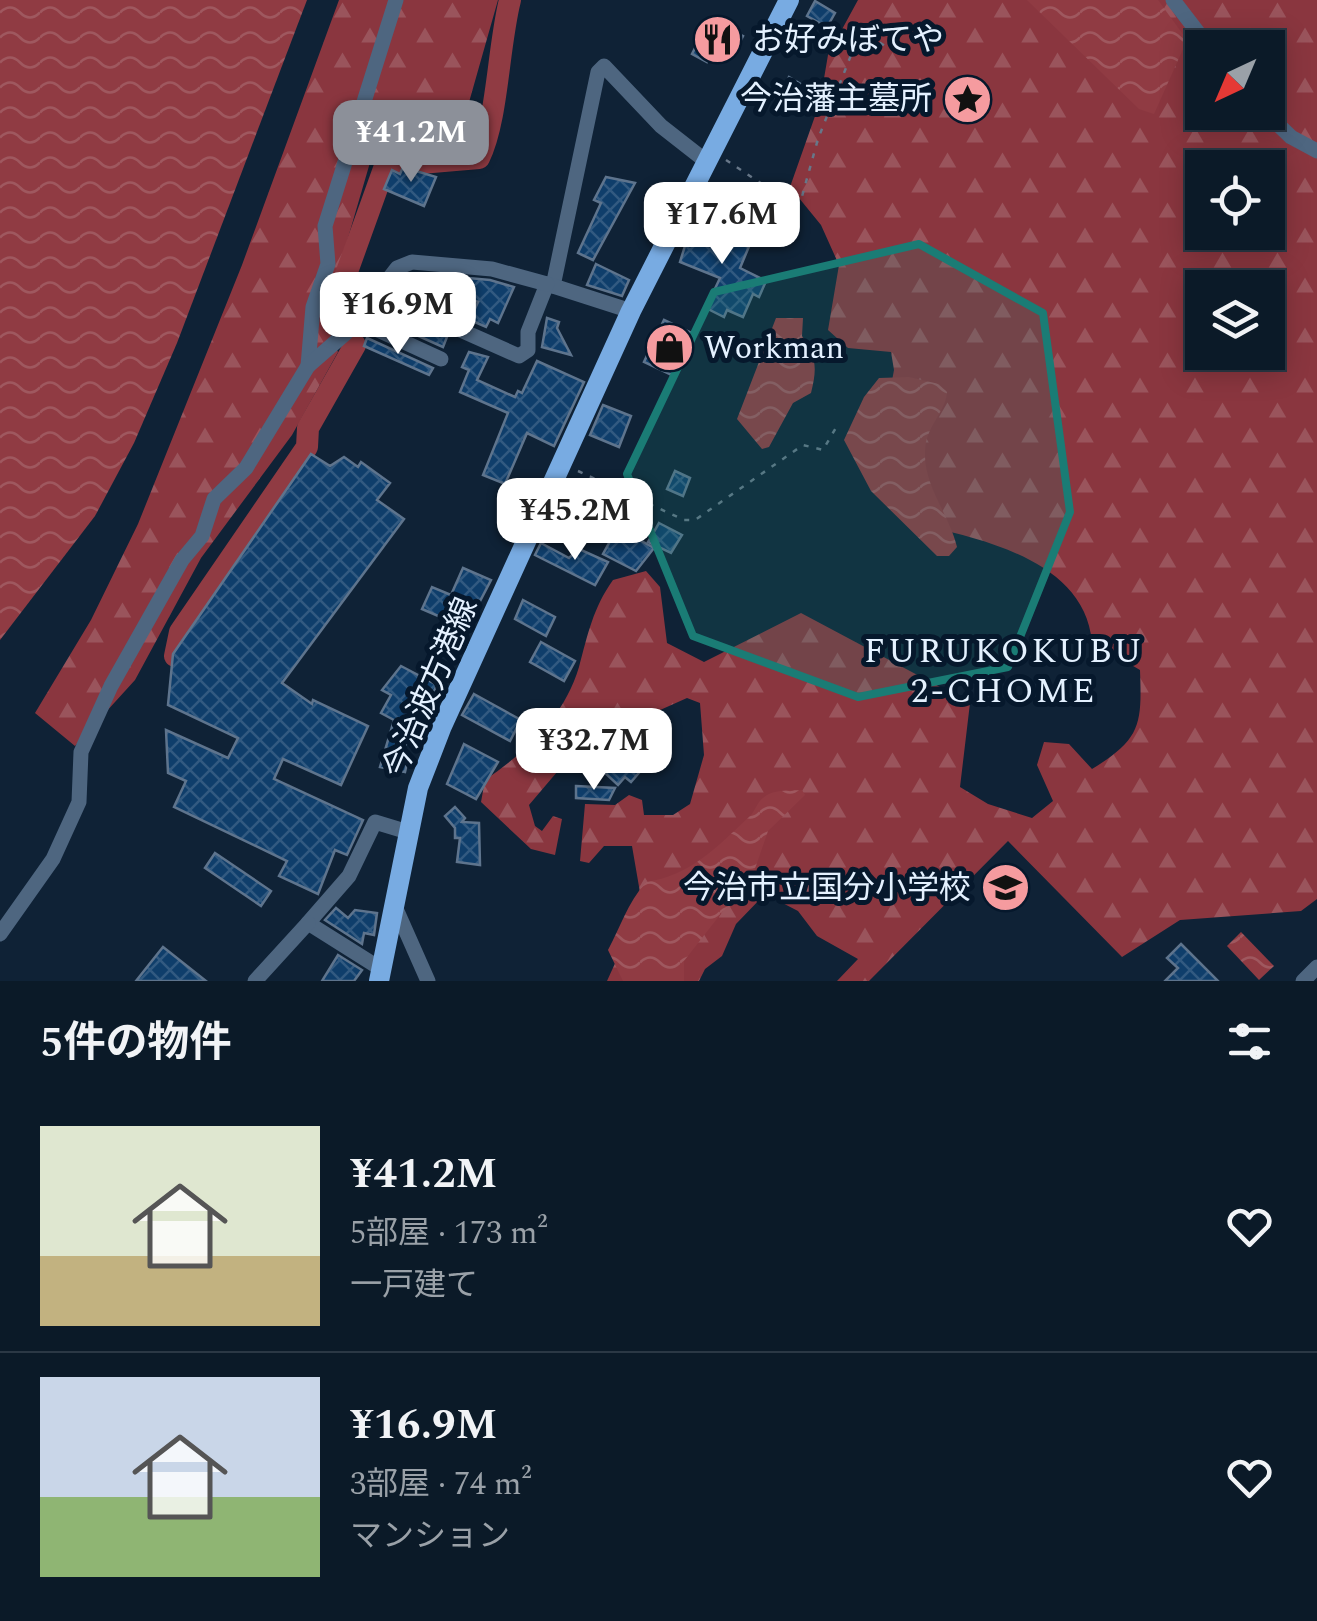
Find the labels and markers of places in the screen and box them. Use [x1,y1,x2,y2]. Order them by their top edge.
restaurant icon: お好みぼてや [691,14,743,66]
place label: お好みぼてや [752,16,944,65]
place icon: 今治藩主墓所 [941,73,993,125]
place label: 今治藩主墓所 [740,75,932,124]
pin: ¥41.2M [330,100,492,185]
pin: ¥17.6M [641,182,803,267]
pin: ¥16.9M [317,272,479,357]
shop icon: Workman [643,322,695,374]
place label: Workman [704,324,844,373]
pin: ¥45.2M [494,478,656,563]
pin: ¥32.7M [513,708,675,793]
school or university icon: 今治市立国分小学校 [980,862,1032,914]
place label: 今治市立国分小学校 [683,864,971,913]

